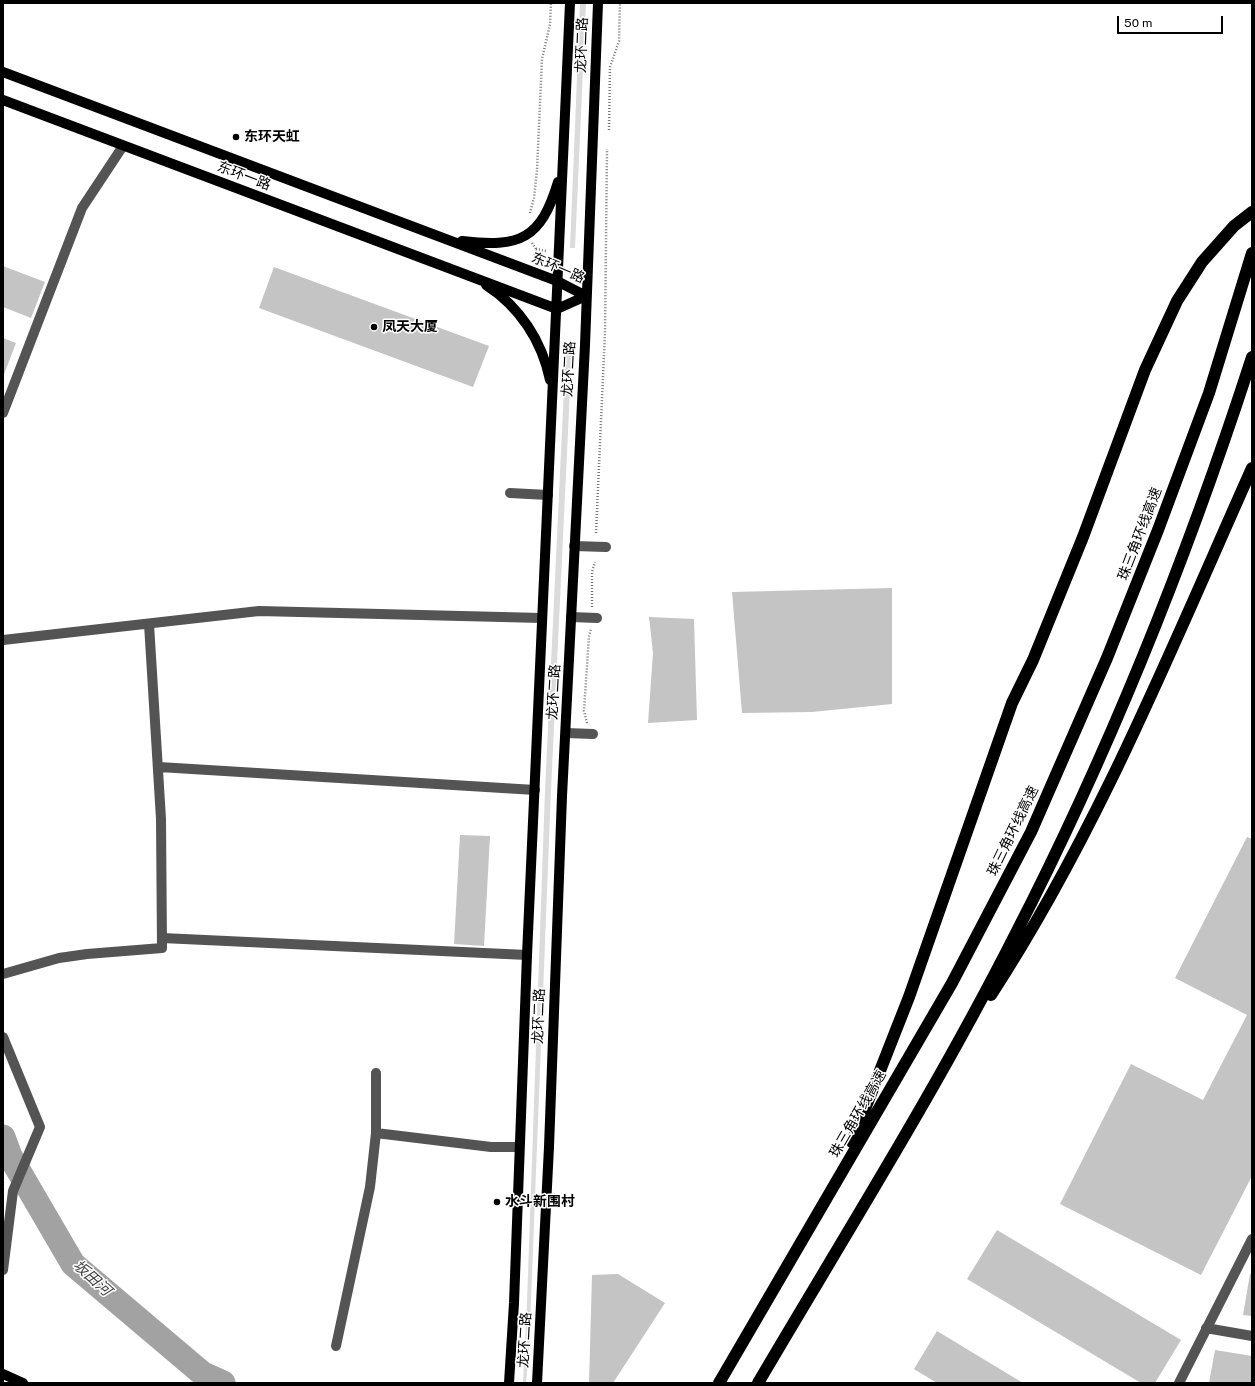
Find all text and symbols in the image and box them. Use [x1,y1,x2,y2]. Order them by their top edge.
scale bar [1119,8,1225,34]
text: 50 m [1124,16,1152,30]
street label: 龙环二路 [573,17,591,73]
place label: 东环天虹 [244,129,300,145]
marker: 东环天虹 [231,132,241,142]
street label: 东环一路 [215,158,273,194]
street label: 东环一路 [529,249,587,287]
place label: 凤天大厦 [382,319,438,335]
marker: 凤天大厦 [369,322,379,332]
street label: 龙环二路 [559,341,579,397]
street label: 珠三角环线高速 [1115,485,1165,583]
street label: 龙环二路 [544,664,564,720]
street label: 珠三角环线高速 [984,783,1042,879]
street label: 龙环二路 [530,988,548,1044]
street label: 珠三角环线高速 [826,1067,890,1161]
place label: 水斗新围村 [505,1194,575,1210]
marker: 水斗新围村 [492,1197,502,1207]
water label: 坂田河 [69,1256,115,1300]
street label: 龙环二路 [515,1312,535,1368]

